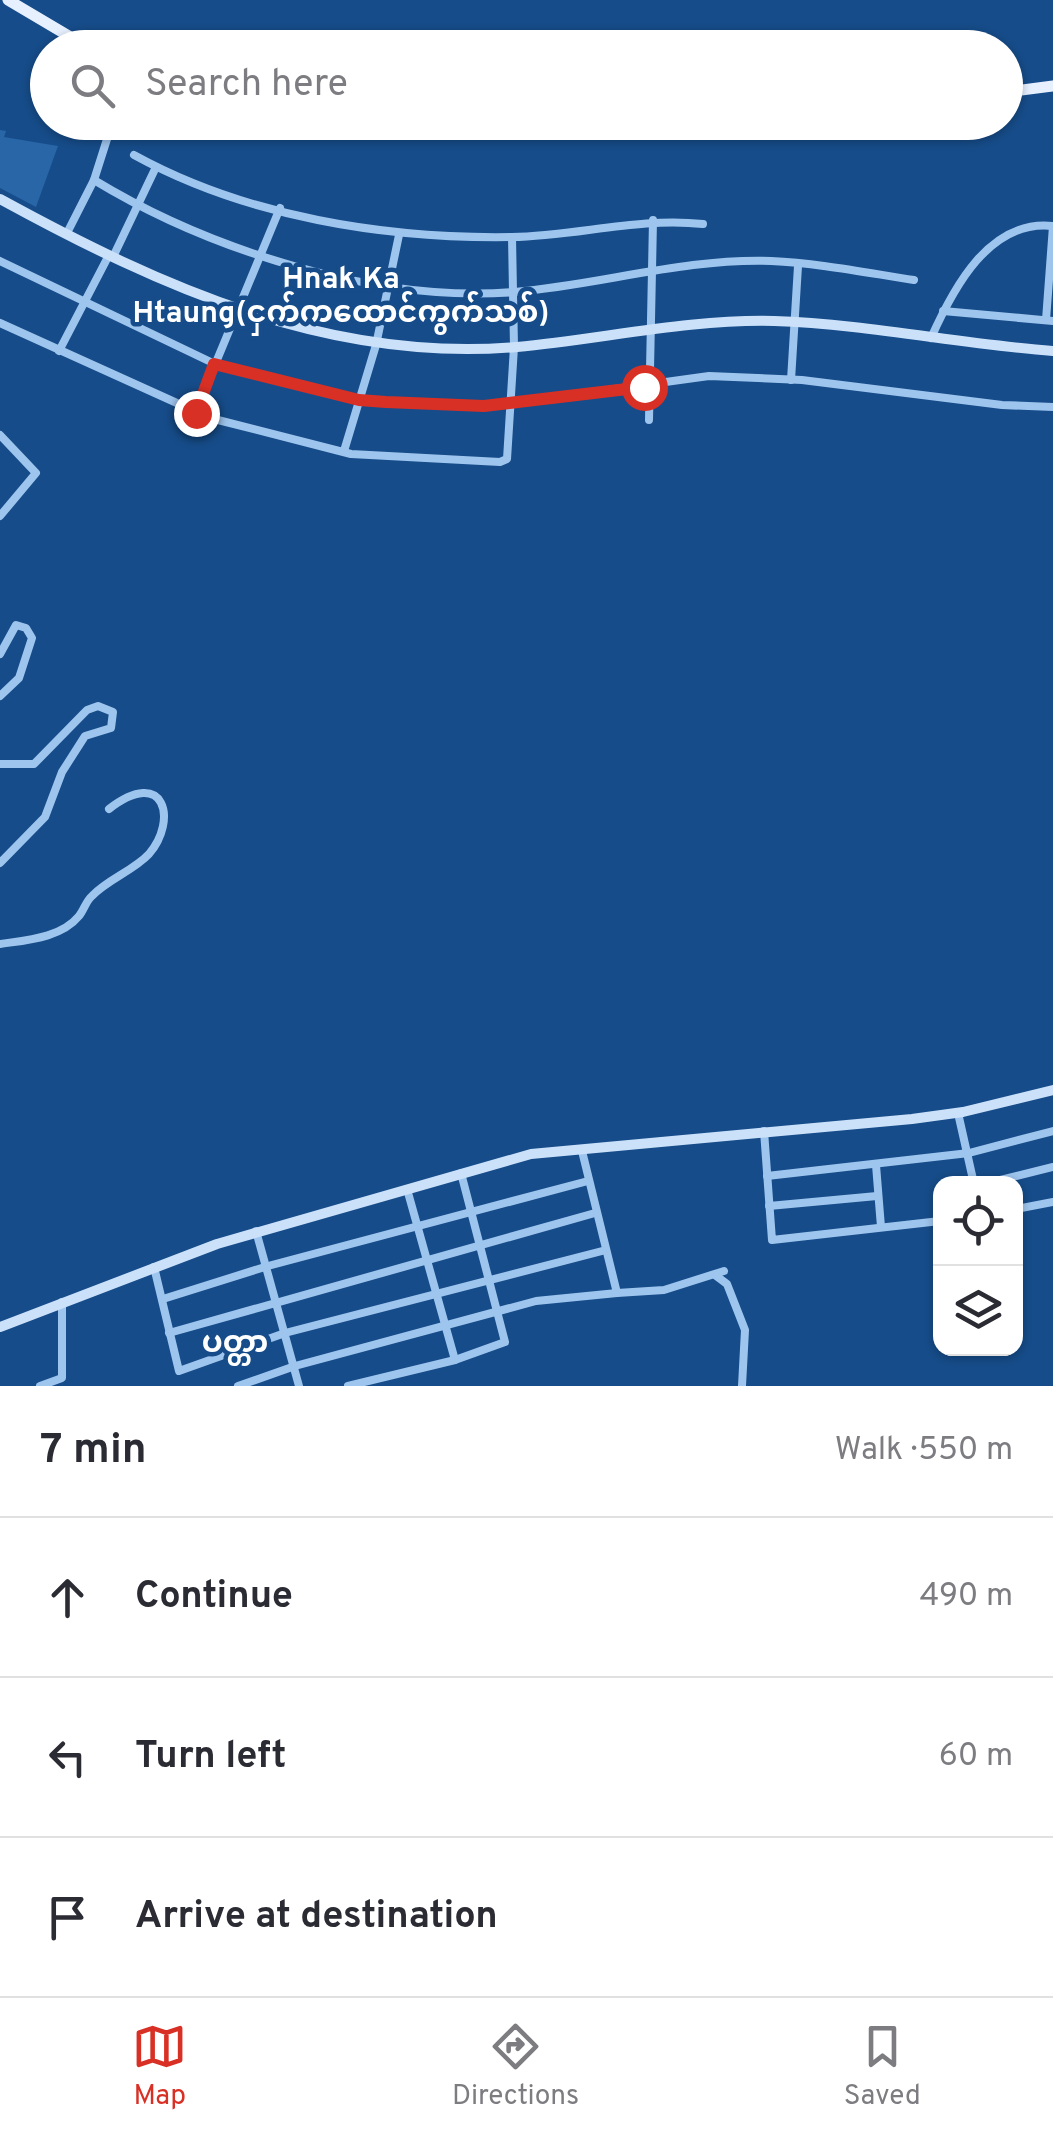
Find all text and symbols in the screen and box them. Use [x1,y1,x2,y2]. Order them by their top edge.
search box [30,30,1023,140]
icon: search [65,58,120,113]
text: Search here [145,61,348,110]
district label: Hnak Ka Htaung(ငှက်ကထောင်ကွက်သစ်) [132,262,550,336]
route start [622,365,668,411]
route end [174,391,220,437]
map controls [933,1176,1023,1356]
button: locate [933,1176,1023,1266]
button: layers [933,1266,1023,1356]
district label: ပတ္တာ [202,1326,268,1366]
text: 7 min [40,1425,147,1478]
text: Walk · 550 m [835,1431,1013,1471]
icon: ahead [40,1570,95,1625]
text: Continue [135,1573,293,1622]
text: 490 m [920,1577,1013,1617]
icon: left [40,1730,95,1785]
text: Turn left [135,1733,287,1782]
text: 60 m [939,1737,1013,1777]
icon: arrive [40,1890,95,1945]
text: Arrive at destination [135,1893,498,1942]
tab: Map [132,2019,187,2115]
tab: Directions [452,2019,579,2115]
tab: Saved [844,2019,921,2115]

